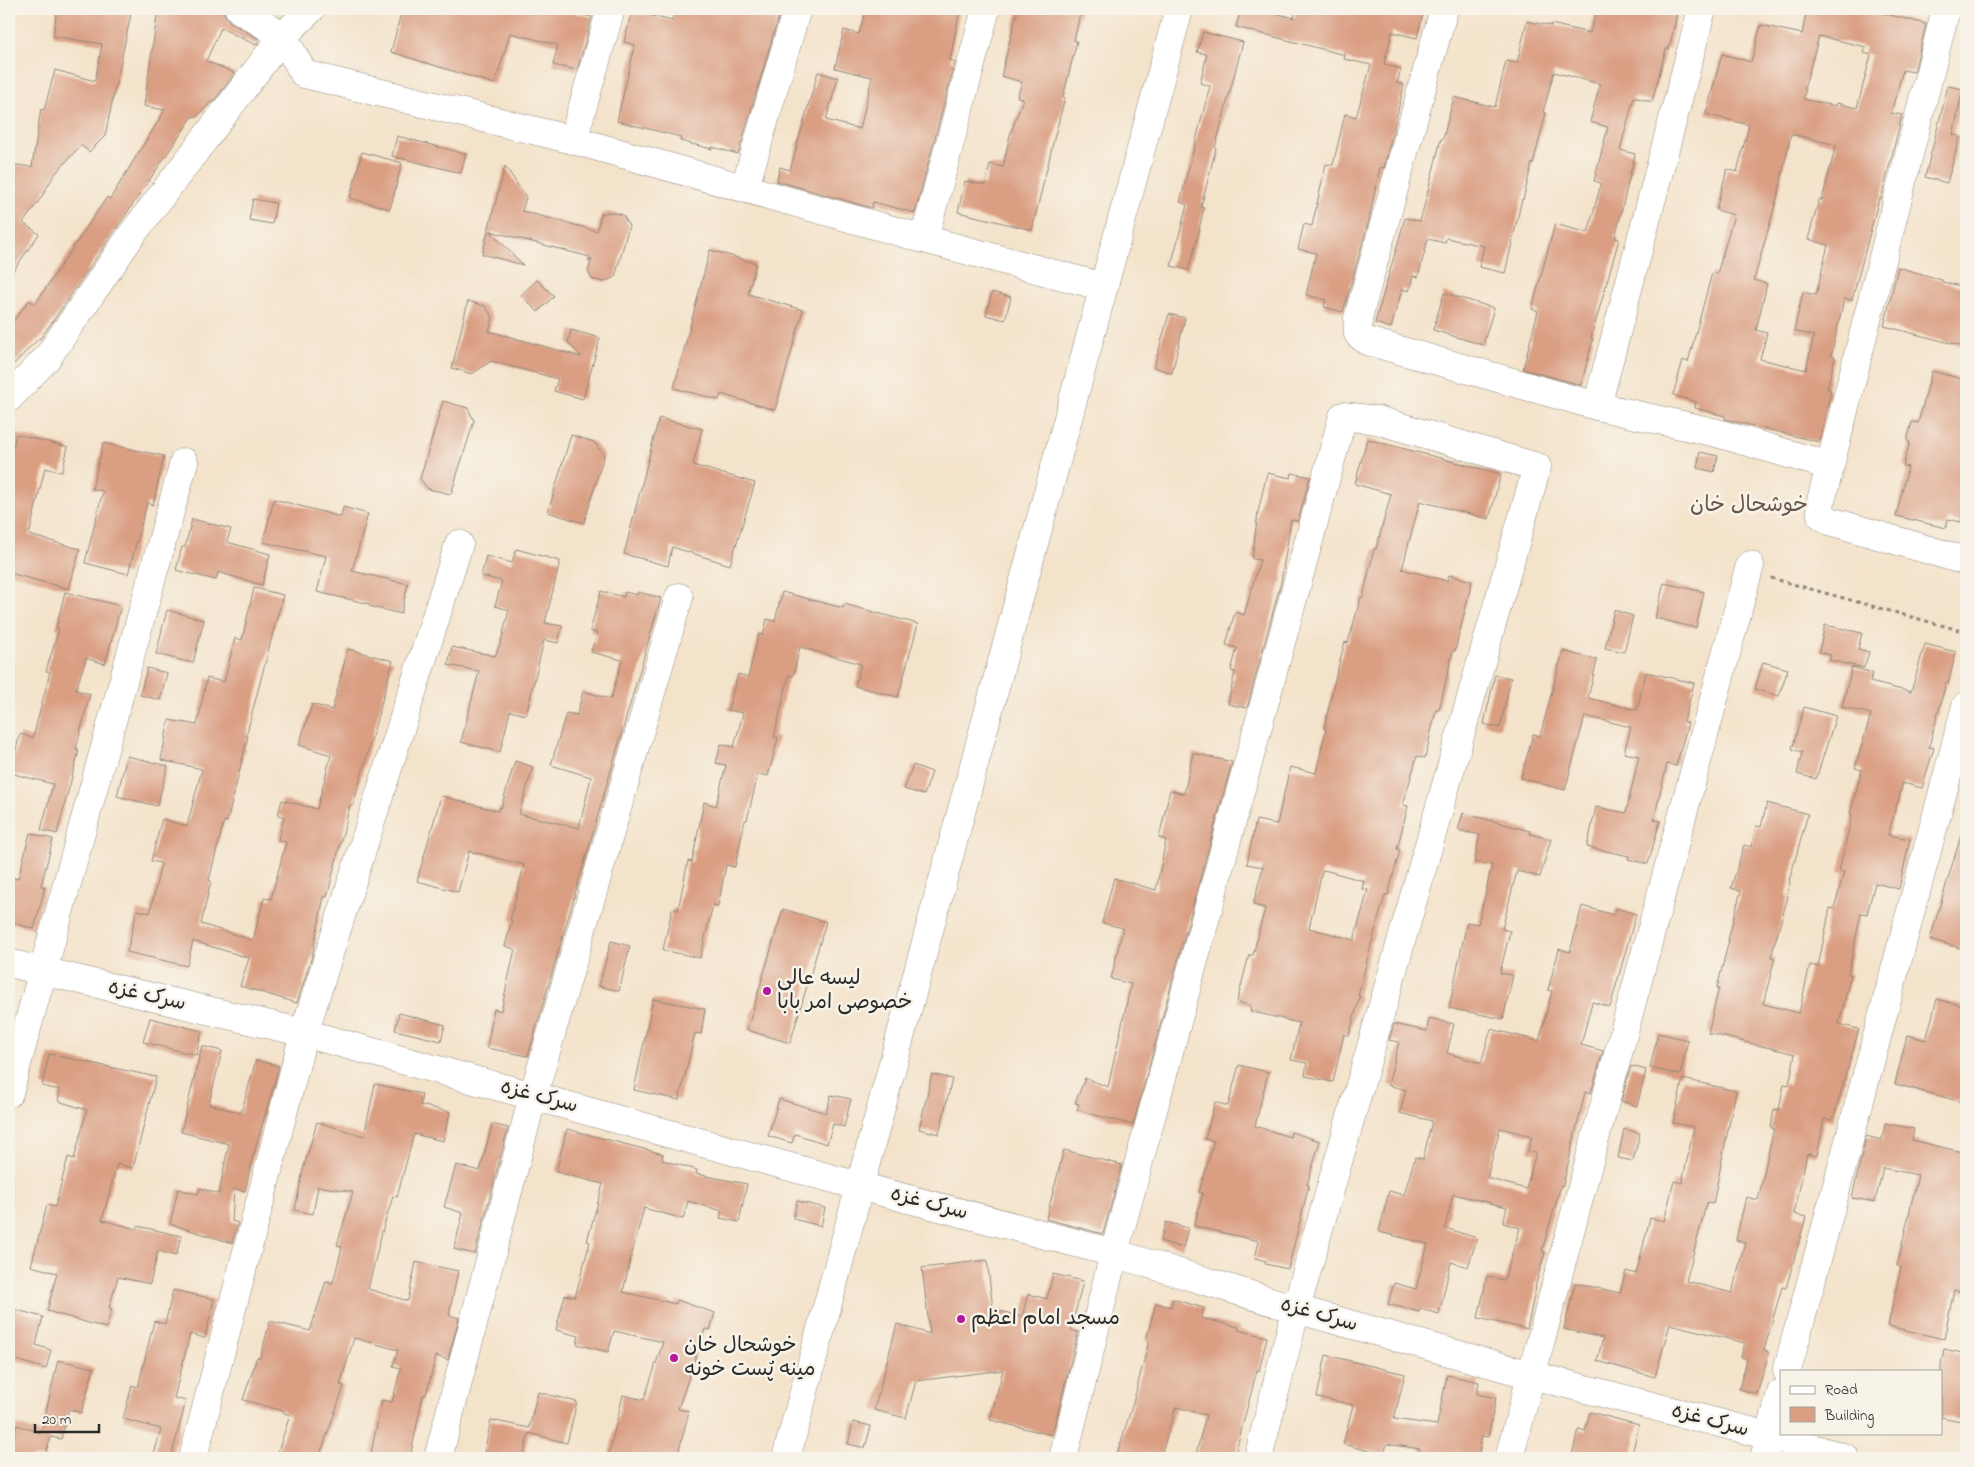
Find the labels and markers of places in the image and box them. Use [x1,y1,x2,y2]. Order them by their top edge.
place label: لیسه عالی خصوصی امر بابا [777,964,912,1018]
marker: لیسه عالی خصوصی امر بابا [761,985,773,997]
place label: مسجد امام اعظم [971,1304,1120,1334]
marker: مسجد امام اعظم [955,1313,967,1325]
place label: خوشحال خان مینه پُست خونه [684,1331,815,1385]
marker: خوشحال خان مینه پُست خونه [668,1352,680,1364]

